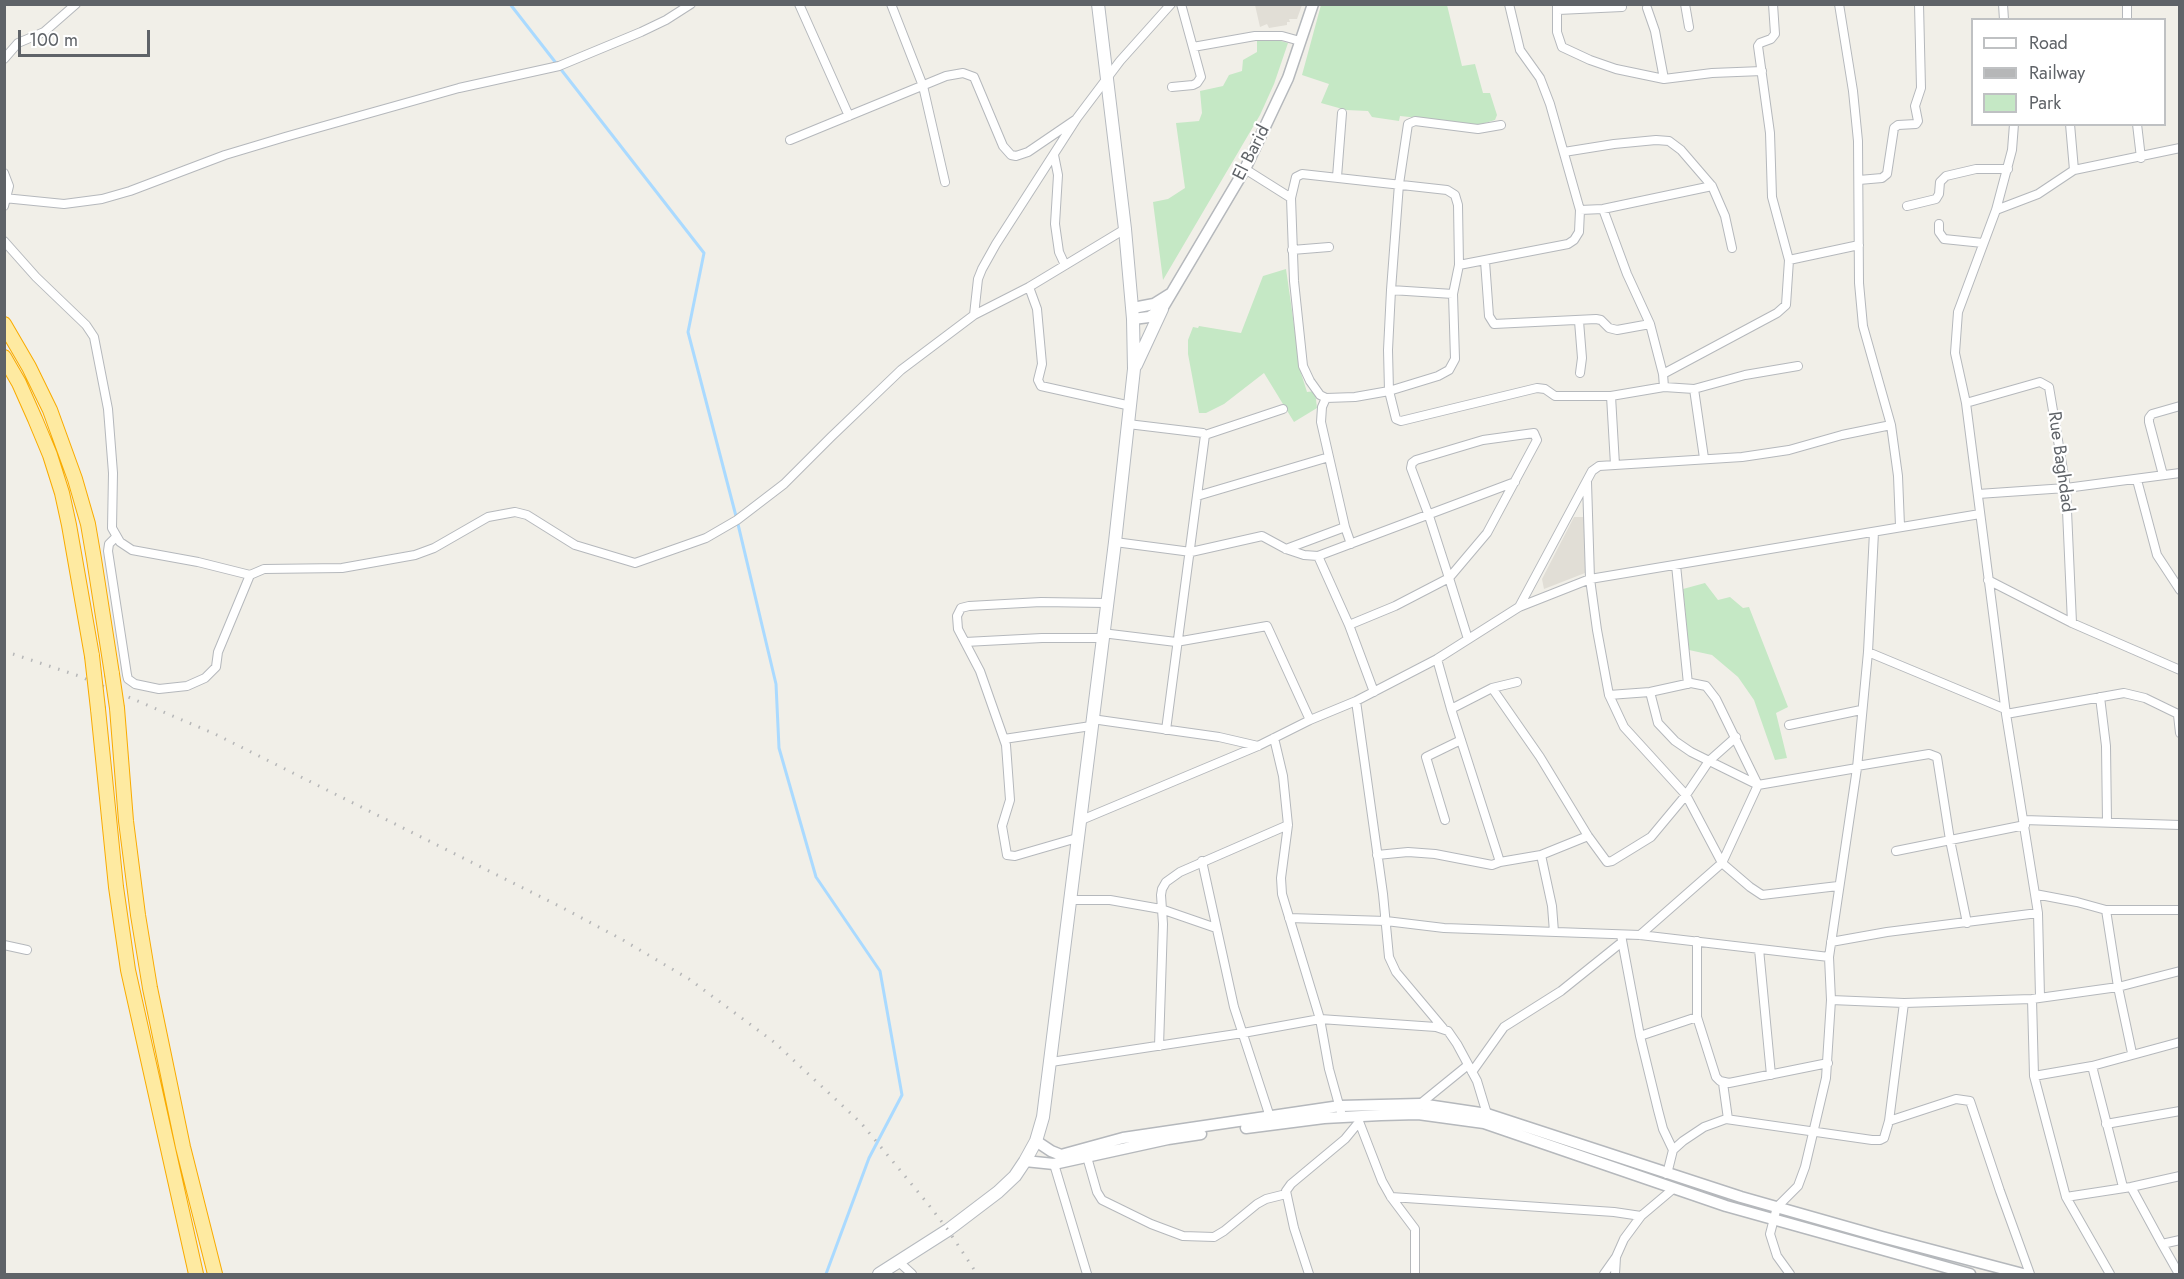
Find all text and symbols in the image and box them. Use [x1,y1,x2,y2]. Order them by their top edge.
scale bar [21,18,153,56]
legend [1971,18,2166,126]
text: 100 m [29,27,78,53]
text: Road [2029,30,2068,56]
text: Railway [2029,60,2085,86]
text: Park [2029,90,2061,116]
street label: El Barid [1229,122,1275,184]
street label: Rue Baghdad [2042,410,2078,514]

